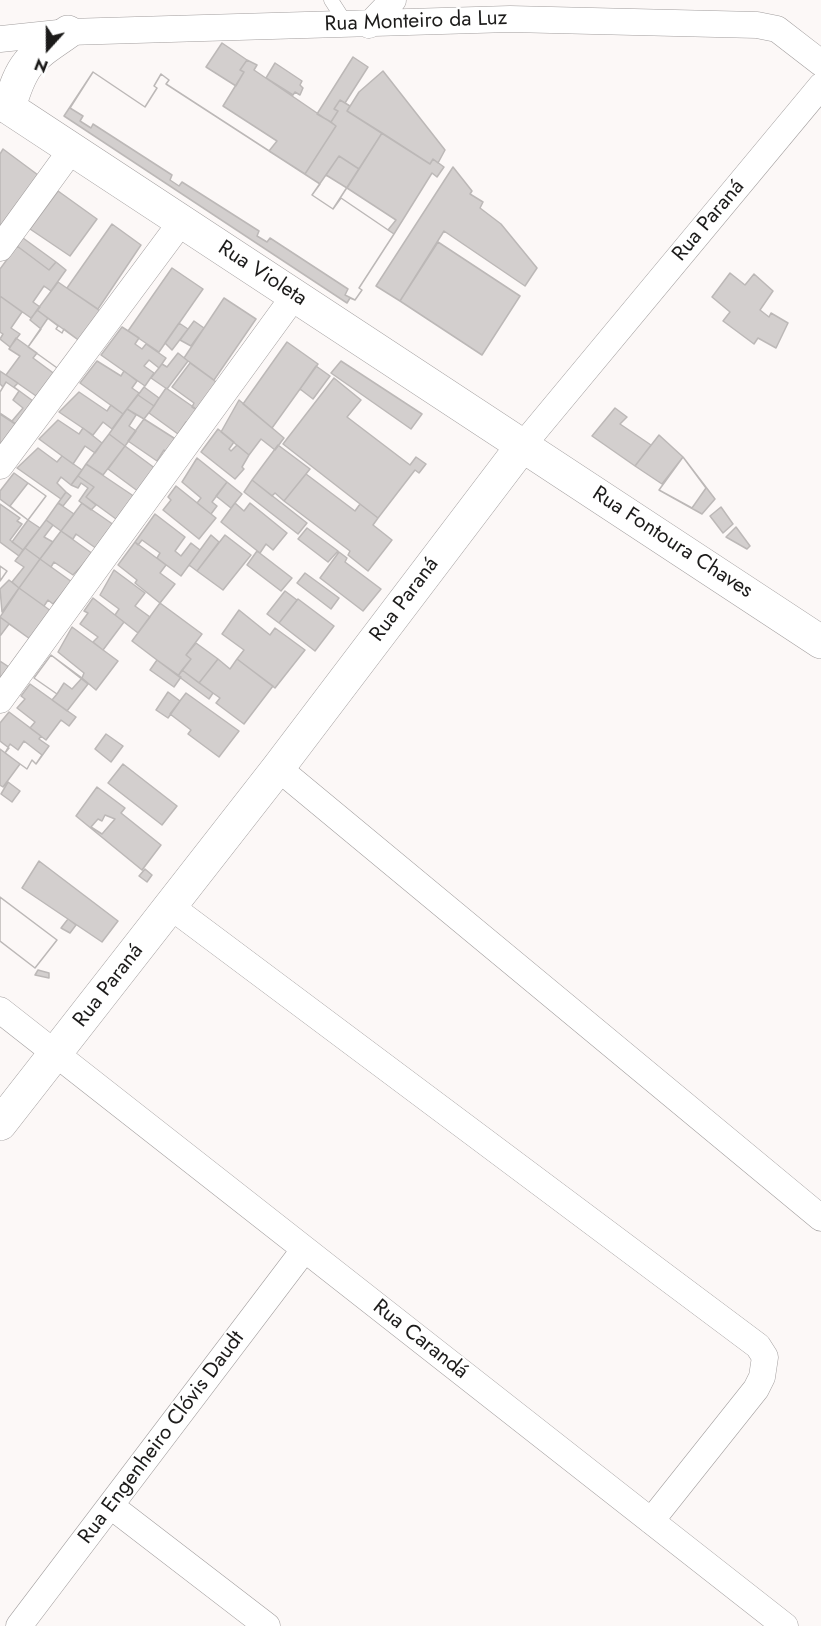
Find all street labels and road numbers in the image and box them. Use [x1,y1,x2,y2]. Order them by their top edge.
street label: Rua Monteiro da Luz [324,6,508,38]
street label: Rua Paraná [668,175,750,267]
street label: Rua Violeta [213,236,311,312]
street label: Rua Fontoura Chaves [587,482,757,604]
street label: Rua Paraná [365,553,445,647]
street label: Rua Paraná [69,939,149,1033]
street label: Rua Carandá [367,1295,473,1385]
street label: Rua Engenheiro Clóvis Daudt [74,1327,250,1549]

